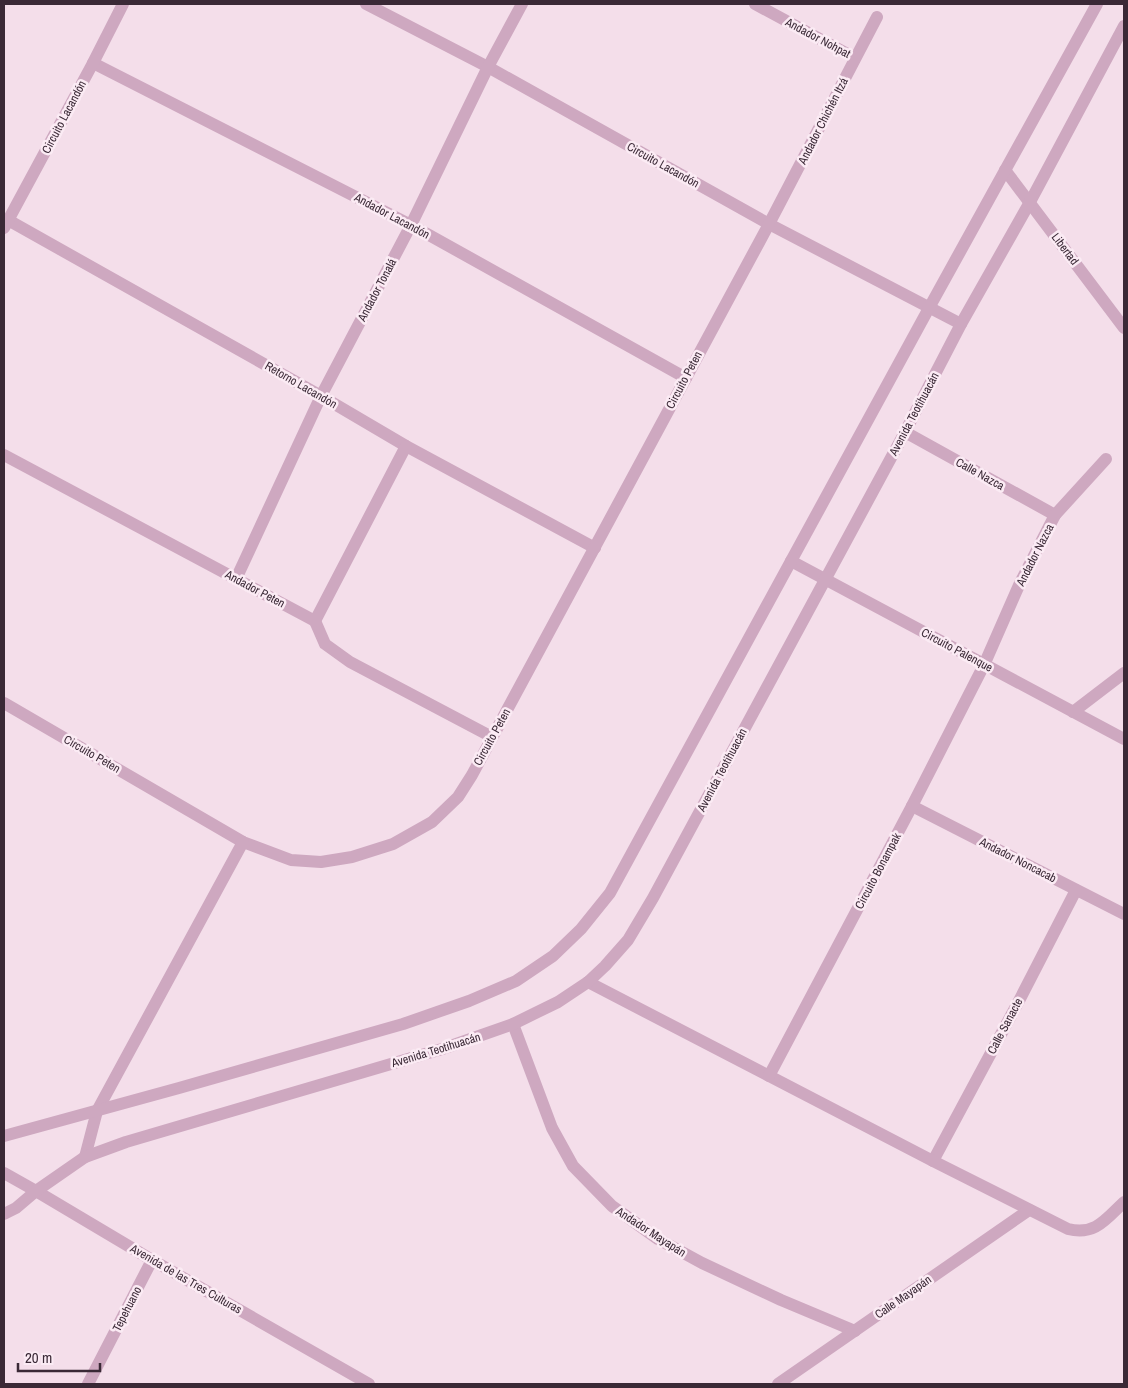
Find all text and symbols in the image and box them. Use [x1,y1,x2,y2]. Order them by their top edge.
street label: Andador Nohpat [782,14,854,62]
street label: Andador Chichén Itzá [794,74,852,168]
street label: Circuito Lacandón [38,78,90,156]
street label: Circuito Lacandón [624,139,702,191]
street label: Andador Lacandón [351,189,432,243]
street label: Libertad [1048,230,1082,268]
street label: Andador Tonalá [353,255,400,325]
street label: Circuito Peten [662,348,706,412]
street label: Retorno Lacandón [262,358,340,412]
street label: Avenida Teotihuacán [885,370,943,459]
street label: Calle Nazca [953,454,1008,494]
street label: Andador Nazca [1012,521,1058,590]
street label: Andador Peten [221,566,288,611]
street label: Circuito Palenque [918,624,996,676]
street label: Circuito Peten [470,706,514,768]
street label: Avenida Teotihuacán [693,726,751,815]
street label: Circuito Peten [61,731,123,777]
street label: Circuito Bonampak [851,830,905,912]
street label: Andador Noncacab [976,833,1059,886]
street label: Calle Sanacte [984,995,1026,1057]
street label: Avenida Teotihuacán [389,1029,482,1071]
street label: Andador Mayapán [612,1203,689,1261]
street label: Avenida de las Tres Culturas [126,1240,245,1318]
street label: Calle Mayapán [872,1272,934,1322]
street label: Tepehuano [109,1284,145,1334]
scale bar [18,1340,100,1372]
text: 20 m [25,1347,52,1368]

